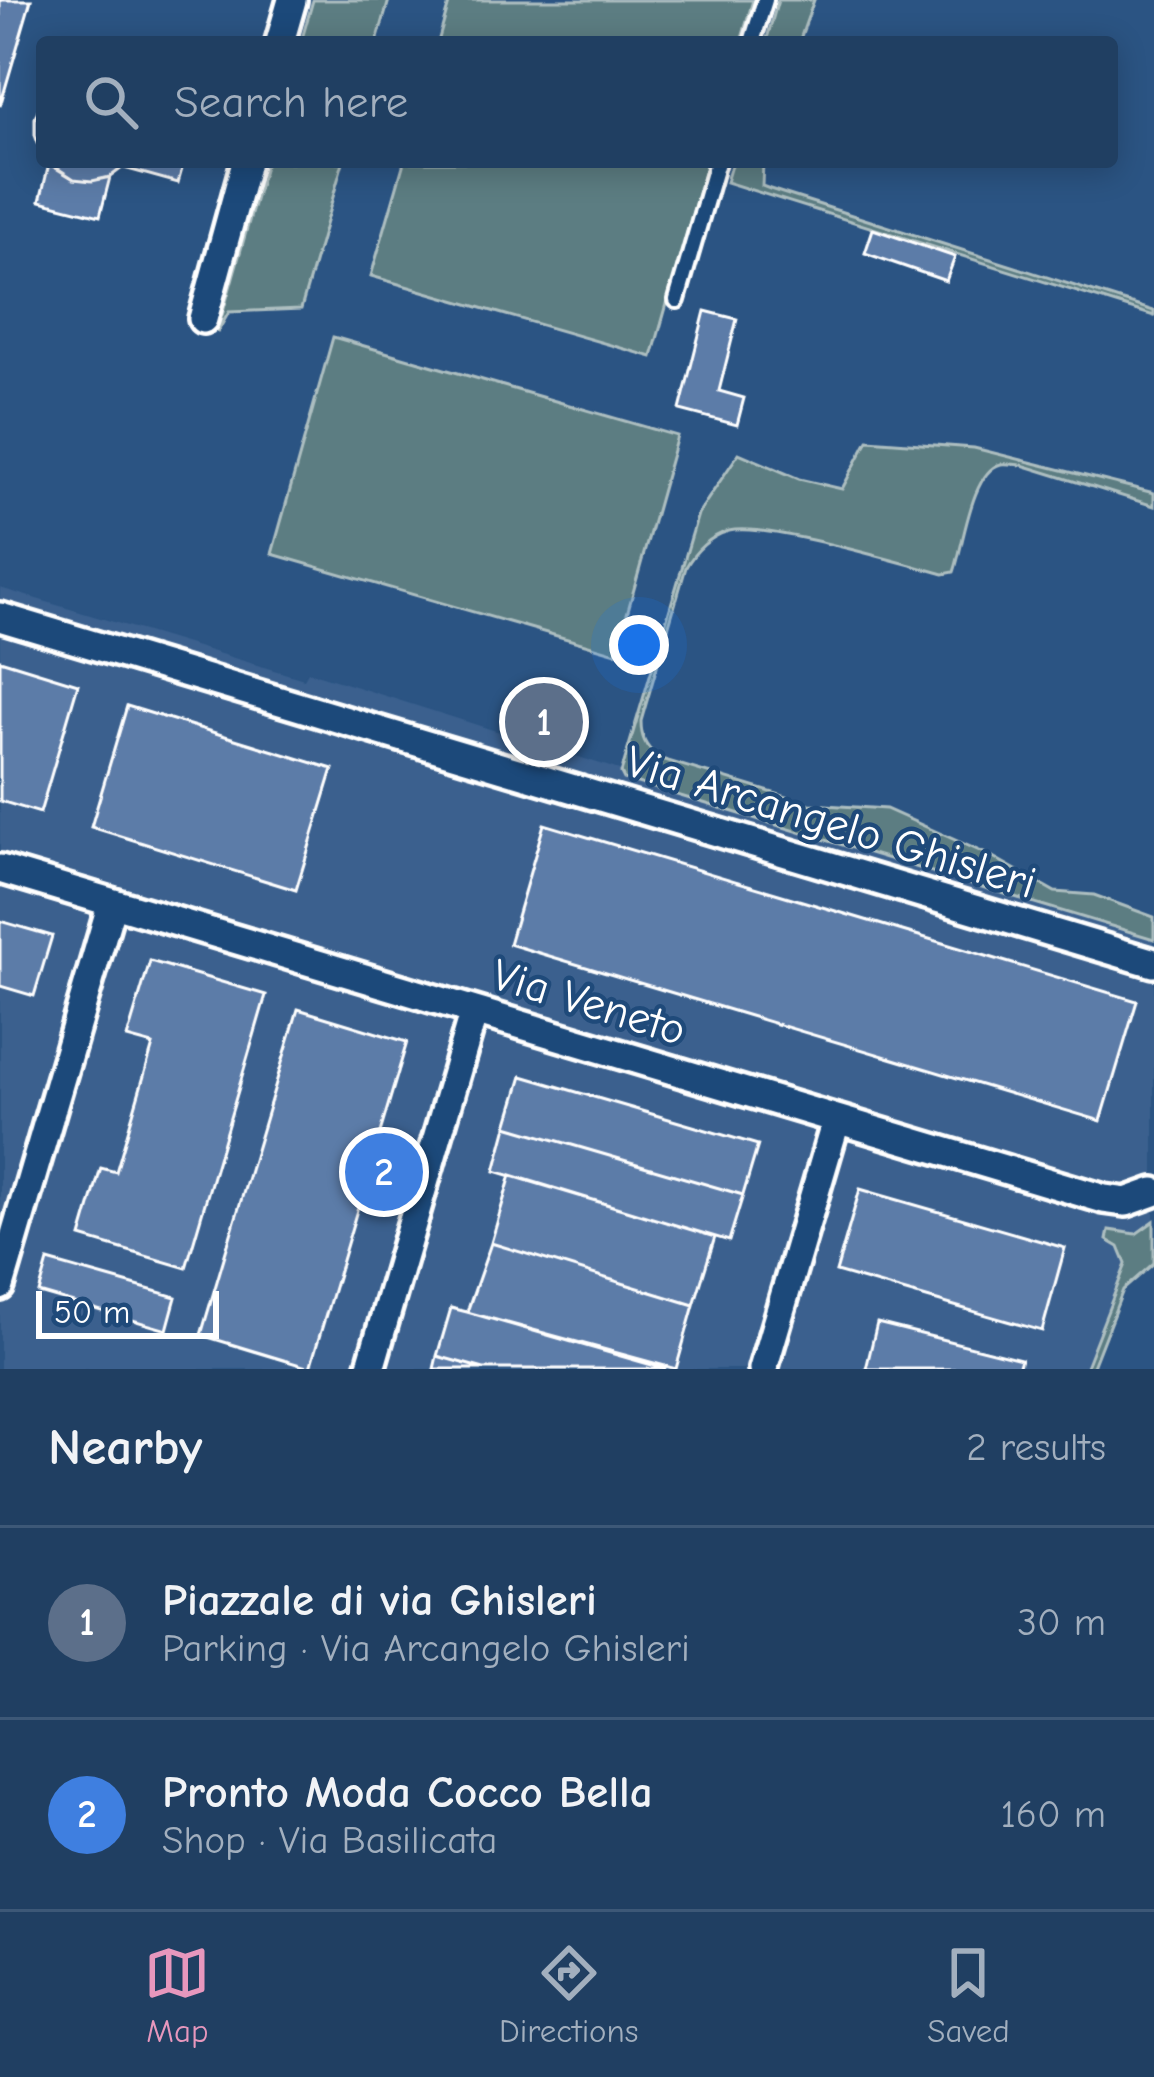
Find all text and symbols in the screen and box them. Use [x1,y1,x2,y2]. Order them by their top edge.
search box [36,36,1118,168]
icon: search [78,69,144,135]
text: Search here [174,76,408,128]
your location [609,615,669,675]
pin: 1 [505,677,583,767]
street label: Via Arcangelo Ghisleri [620,735,1042,909]
street label: Via Veneto [486,948,692,1056]
pin: 2 [345,1127,423,1217]
scale bar [36,1285,219,1338]
text: 50 m [54,1293,130,1331]
text: Nearby [48,1418,202,1477]
text: 2 results [966,1425,1106,1470]
text: Piazzale di via Ghisleri [162,1574,597,1626]
text: 1 [79,1600,95,1645]
text: 30 m [1017,1600,1106,1645]
text: Parking · Via Arcangelo Ghisleri [162,1626,690,1671]
text: Pronto Moda Cocco Bella [162,1766,653,1818]
text: 2 [77,1792,97,1837]
text: 160 m [1000,1792,1106,1837]
text: Shop · Via Basilicata [162,1818,497,1863]
tab: Map [144,1940,210,2050]
tab: Directions [499,1940,639,2050]
tab: Saved [927,1940,1010,2050]

